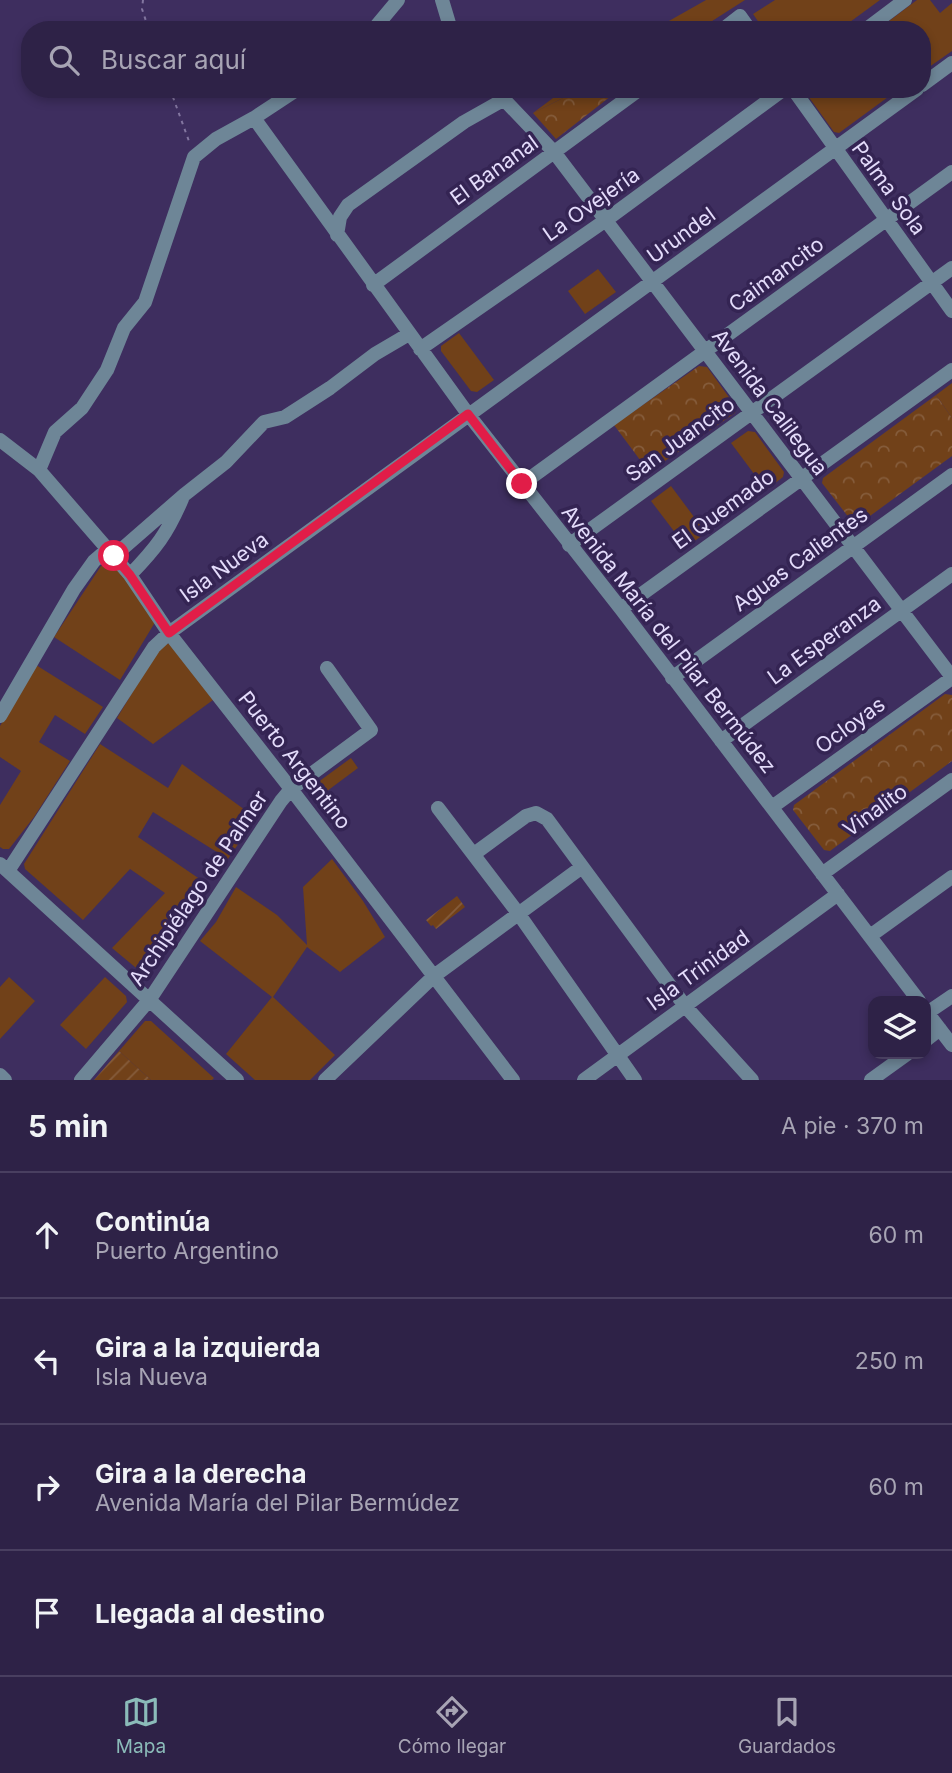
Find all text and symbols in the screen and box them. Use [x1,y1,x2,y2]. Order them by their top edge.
search box [21,21,931,98]
icon: search [45,41,83,79]
text: Buscar aquí [101,44,246,75]
street label: El Bananal [445,130,543,210]
street label: Palma Sola [847,136,931,240]
street label: La Ovejería [538,162,644,246]
street label: Urundel [642,202,720,268]
street label: Caimancito [724,231,828,317]
street label: Avenida Calilegua [707,324,833,480]
street label: San Juancito [621,391,739,487]
street label: El Quemado [667,464,779,554]
route end [506,468,537,499]
street label: Avenida María del Pilar Bermúdez [557,500,781,778]
street label: Aguas Calientes [728,502,872,616]
street label: Isla Nueva [175,527,273,607]
route start [98,540,129,571]
street label: La Esperanza [762,591,886,689]
street label: Puerto Argentino [233,686,357,834]
street label: Ocloyas [810,691,890,759]
street label: Vinalito [838,778,912,842]
street label: Archipiélago de Palmer [123,786,273,990]
street label: Isla Trinidad [642,925,754,1015]
map controls [868,996,931,1059]
button: layers [868,996,931,1059]
text: 5 min [28,1108,108,1144]
text: A pie · 370 m [781,1112,924,1140]
text: Continúa [95,1206,210,1237]
icon: ahead [28,1216,66,1254]
text: 60 m [869,1221,924,1249]
text: Puerto Argentino [95,1237,279,1265]
text: Gira a la izquierda [95,1332,321,1363]
icon: left [28,1342,66,1380]
text: 250 m [855,1347,924,1375]
text: Isla Nueva [95,1363,208,1391]
text: Gira a la derecha [95,1458,307,1489]
icon: right [28,1468,66,1506]
text: 60 m [869,1473,924,1501]
text: Avenida María del Pilar Bermúdez [95,1489,460,1517]
icon: arrive [28,1594,66,1632]
text: Llegada al destino [95,1598,325,1629]
tab: Mapa [116,1693,166,1758]
tab: Cómo llegar [398,1693,506,1758]
tab: Guardados [738,1693,836,1758]

